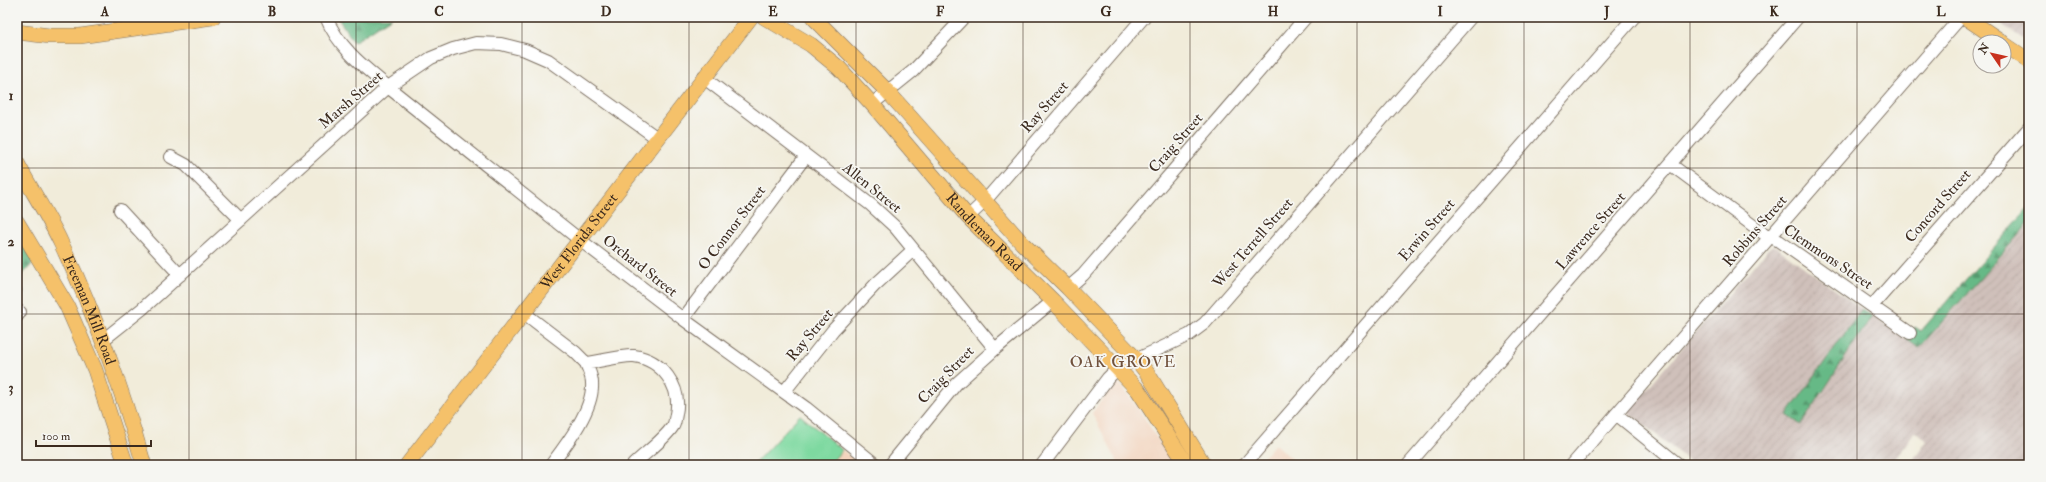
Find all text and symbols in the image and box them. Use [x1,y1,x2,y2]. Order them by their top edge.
text: A [100,4,110,20]
text: B [268,4,276,20]
text: C [434,4,444,20]
text: D [601,4,612,20]
text: E [768,4,778,20]
text: F [936,4,945,20]
text: G [1101,4,1112,20]
text: H [1268,4,1279,20]
text: I [1437,4,1443,20]
text: J [1603,4,1610,21]
text: K [1769,4,1779,20]
text: L [1936,4,1946,20]
north arrow [1972,34,2012,74]
text: N [1975,40,1993,57]
street label: Marsh Street [315,67,387,133]
street label: Ray Street [1017,77,1073,137]
text: 1 [9,88,14,104]
street label: Craig Street [1145,109,1207,177]
street label: Allen Street [838,158,905,218]
street label: Concord Street [1901,165,1975,247]
street label: O Connor Street [694,182,770,274]
street label: Lawrence Street [1552,188,1630,274]
street label: West Florida Street [535,189,622,294]
street label: Randleman Road [942,189,1027,276]
street label: Robbins Street [1719,191,1791,271]
street label: West Terrell Street [1208,194,1297,293]
street label: Erwin Street [1395,195,1459,265]
street label: Clemmons Street [1780,220,1876,294]
street label: Orchard Street [599,231,681,301]
text: 2 [8,234,15,250]
street label: Freeman Mill Road [58,252,120,368]
street label: Ray Street [783,305,838,365]
street label: Craig Street [914,342,978,408]
district label: OAK GROVE [1070,352,1176,372]
text: 3 [9,380,14,396]
scale bar [36,422,151,448]
text: 100 m [42,429,71,444]

